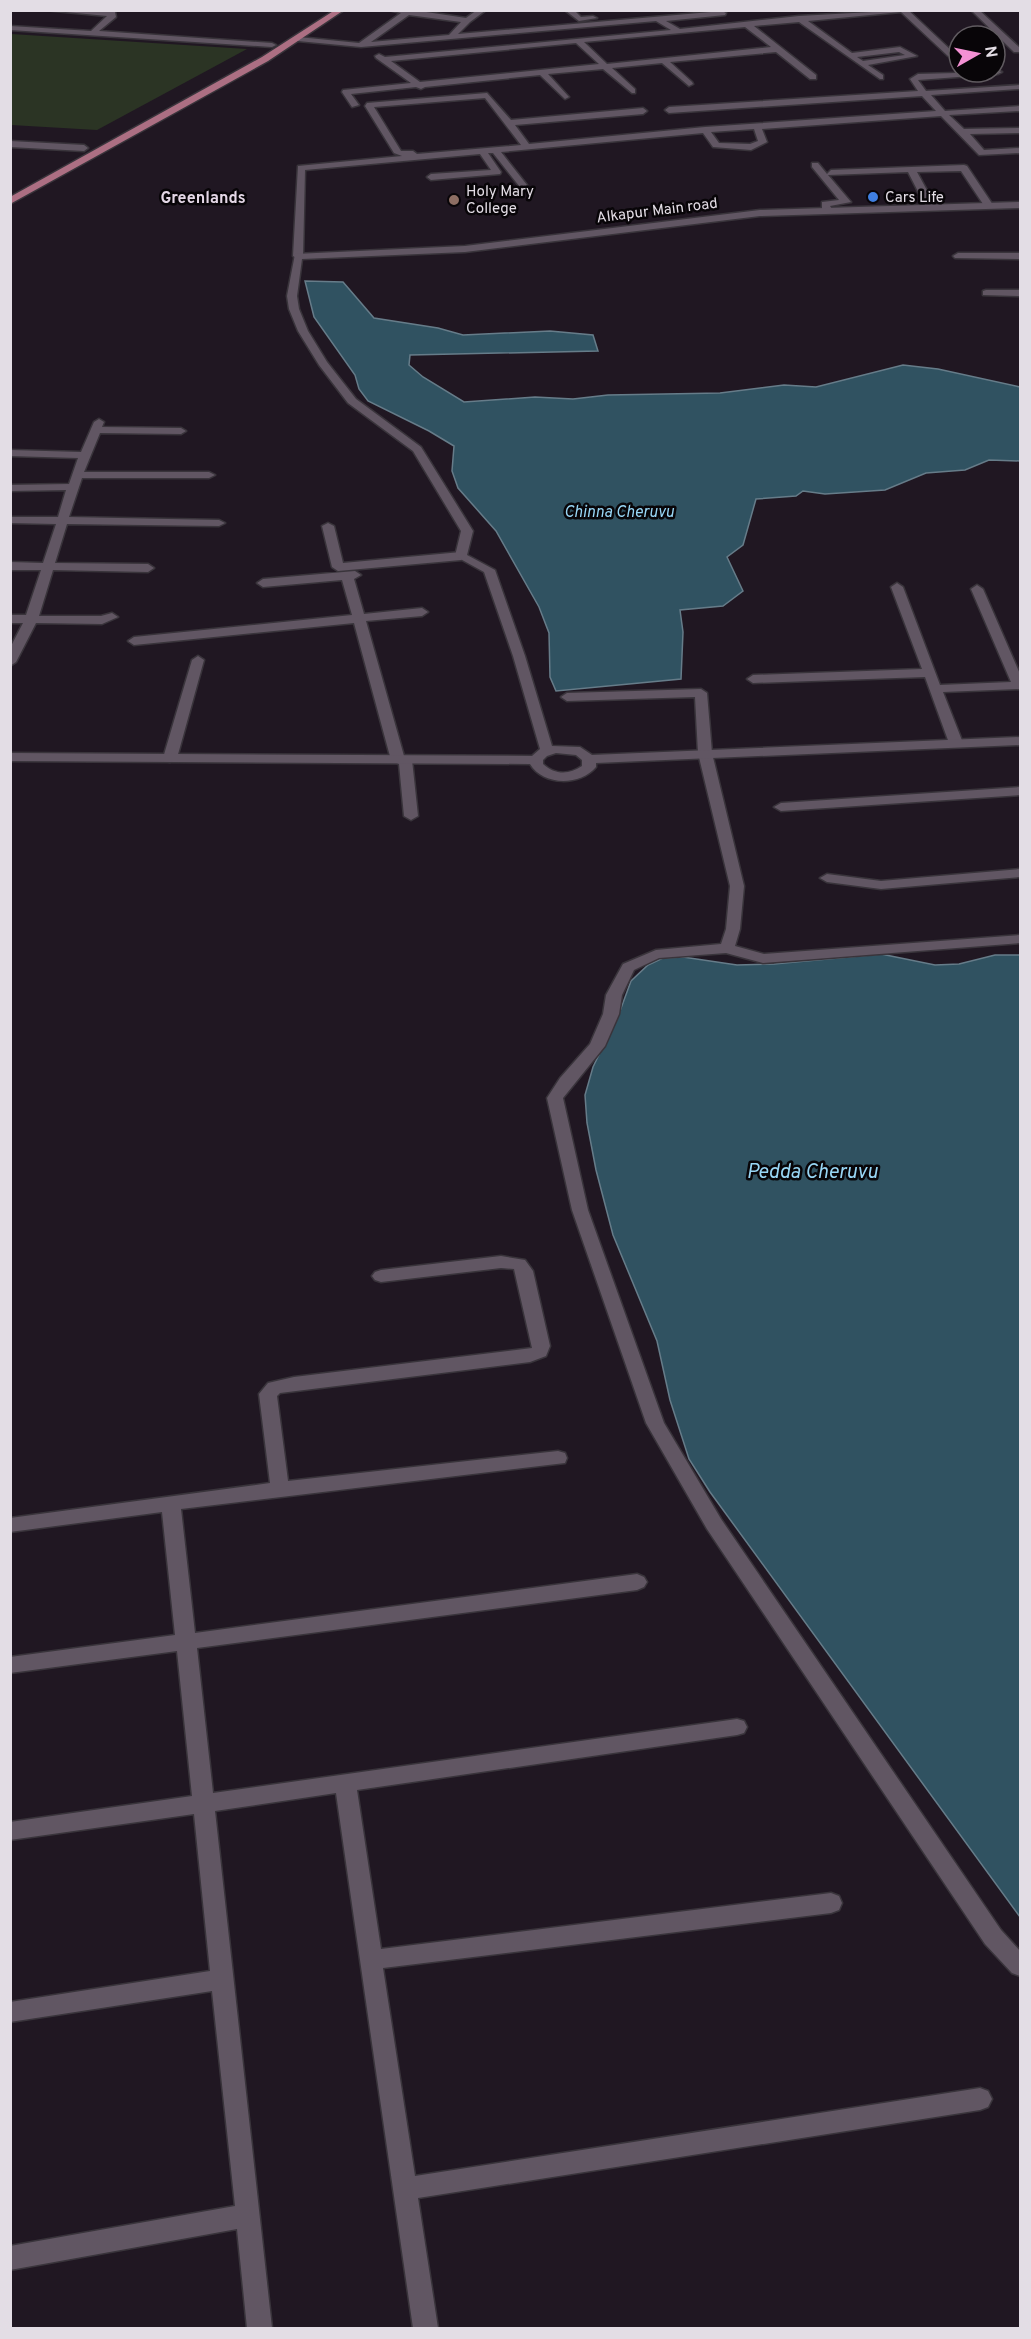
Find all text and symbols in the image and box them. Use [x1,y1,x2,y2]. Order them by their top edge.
north arrow [947,24,1007,84]
text: N [979,45,1001,59]
place label: Holy Mary College [466,183,534,219]
district label: Greenlands [160,189,246,209]
place label: Cars Life [885,189,944,208]
marker: Cars Life [866,190,880,204]
marker: Holy Mary College [447,193,461,207]
street label: Alkapur Main road [595,195,719,228]
water label: Chinna Cheruvu [564,503,674,523]
water label: Pedda Cheruvu [746,1160,879,1186]

